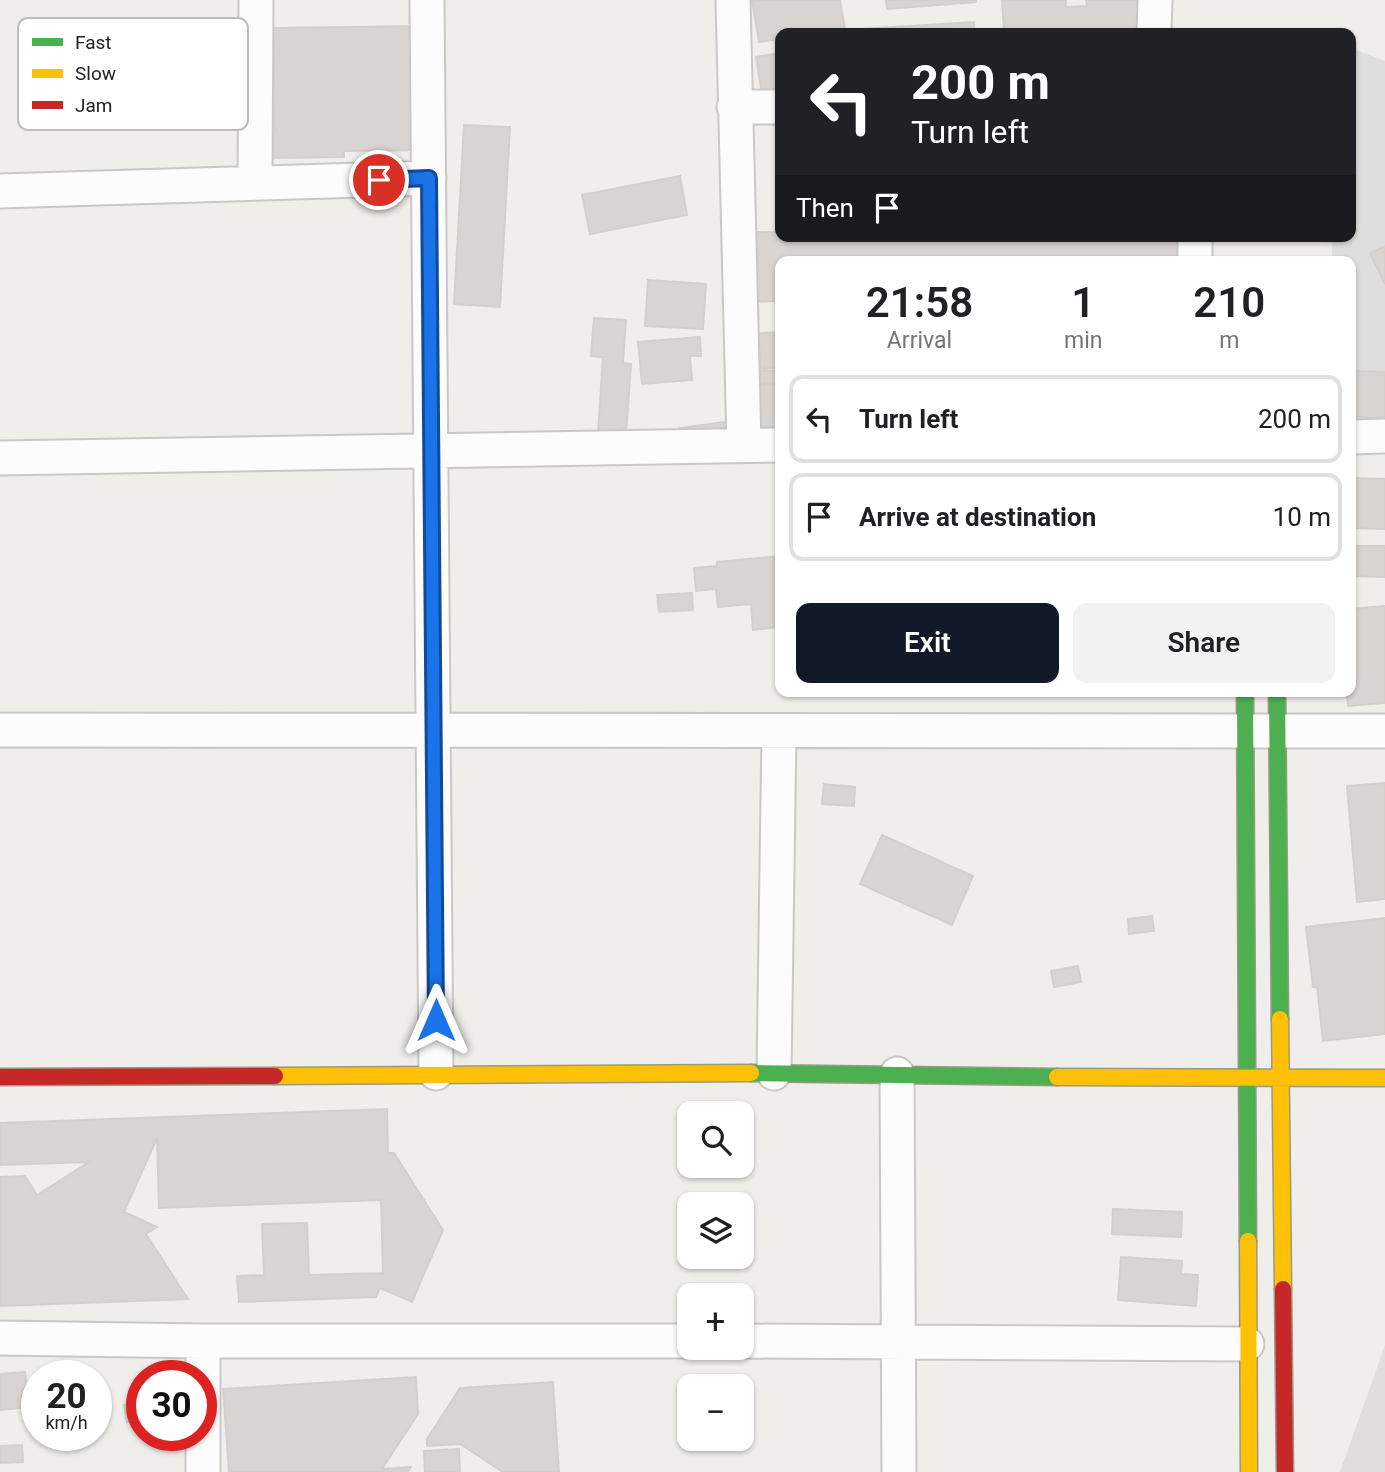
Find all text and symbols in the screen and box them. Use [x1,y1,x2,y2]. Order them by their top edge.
legend [18,18,248,130]
text: Fast [75,31,112,54]
text: 200 m [911,54,1050,111]
icon: left [796,56,887,147]
text: Slow [75,62,116,85]
text: Jam [75,94,112,117]
text: Turn left [911,113,1029,151]
pin [349,150,409,210]
icon: arrive [360,161,398,199]
icon: arrive [868,189,906,227]
text: Then [796,193,854,223]
text: 21:58 [866,278,973,327]
text: 1 [1071,278,1095,327]
text: 210 [1193,278,1265,327]
text: Arrival [887,327,952,354]
text: min [1064,327,1102,354]
text: m [1219,327,1239,354]
icon: left [800,400,838,438]
text: Turn left [859,404,958,434]
text: 200 m [1258,404,1331,434]
icon: arrive [800,498,838,536]
text: Arrive at destination [859,502,1096,532]
text: 10 m [1273,502,1331,532]
button: Exit [796,603,1059,683]
button: Share [1073,603,1335,683]
position arrow [399,983,473,1057]
map controls [677,1101,754,1451]
button: search [677,1101,754,1178]
button: layers [677,1192,754,1269]
button: + [677,1283,754,1360]
speed limit sign: 30 [126,1360,217,1451]
button: − [677,1374,754,1451]
text: 20 [46,1376,87,1417]
text: km/h [45,1412,88,1433]

